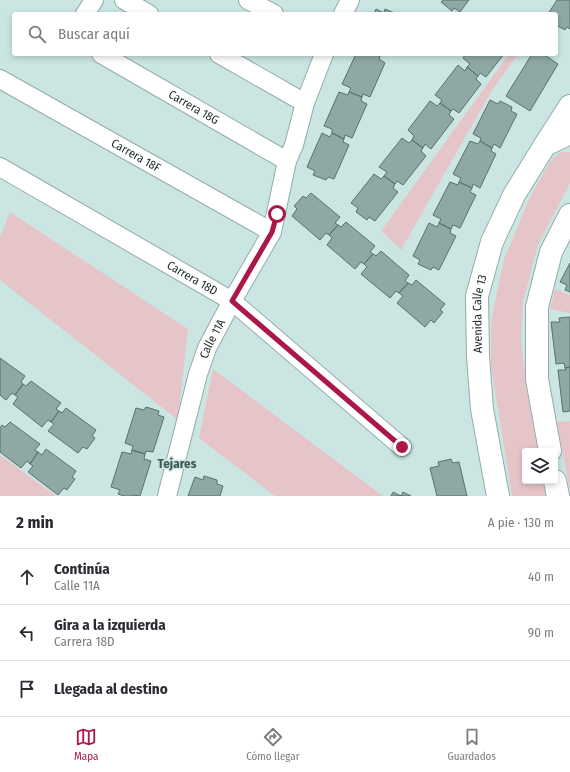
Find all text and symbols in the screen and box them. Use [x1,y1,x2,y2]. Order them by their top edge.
search box [12,12,558,56]
icon: search [26,23,48,45]
text: Buscar aquí [58,25,130,43]
street label: Carrera 18G [166,87,222,127]
street label: Carrera 18F [109,136,164,175]
route start [268,205,286,223]
street label: Carrera 18D [164,258,220,298]
street label: Avenida Calle 13 [470,273,490,353]
street label: Calle 11A [197,316,228,360]
route end [393,438,411,456]
map controls [522,448,558,484]
button: layers [522,448,558,484]
district label: Tejares [158,456,197,471]
text: 2 min [16,512,54,533]
text: A pie · 130 m [488,515,554,530]
text: Continúa [54,560,110,578]
icon: ahead [16,566,38,588]
text: 40 m [528,569,554,584]
text: Calle 11A [54,578,100,593]
text: Gira a la izquierda [54,616,166,634]
icon: left [16,622,38,644]
text: 90 m [528,625,554,640]
text: Carrera 18D [54,634,115,649]
icon: arrive [16,678,38,700]
text: Llegada al destino [54,680,168,698]
tab: Mapa [74,726,98,763]
tab: Cómo llegar [246,726,300,763]
tab: Guardados [447,726,496,763]

